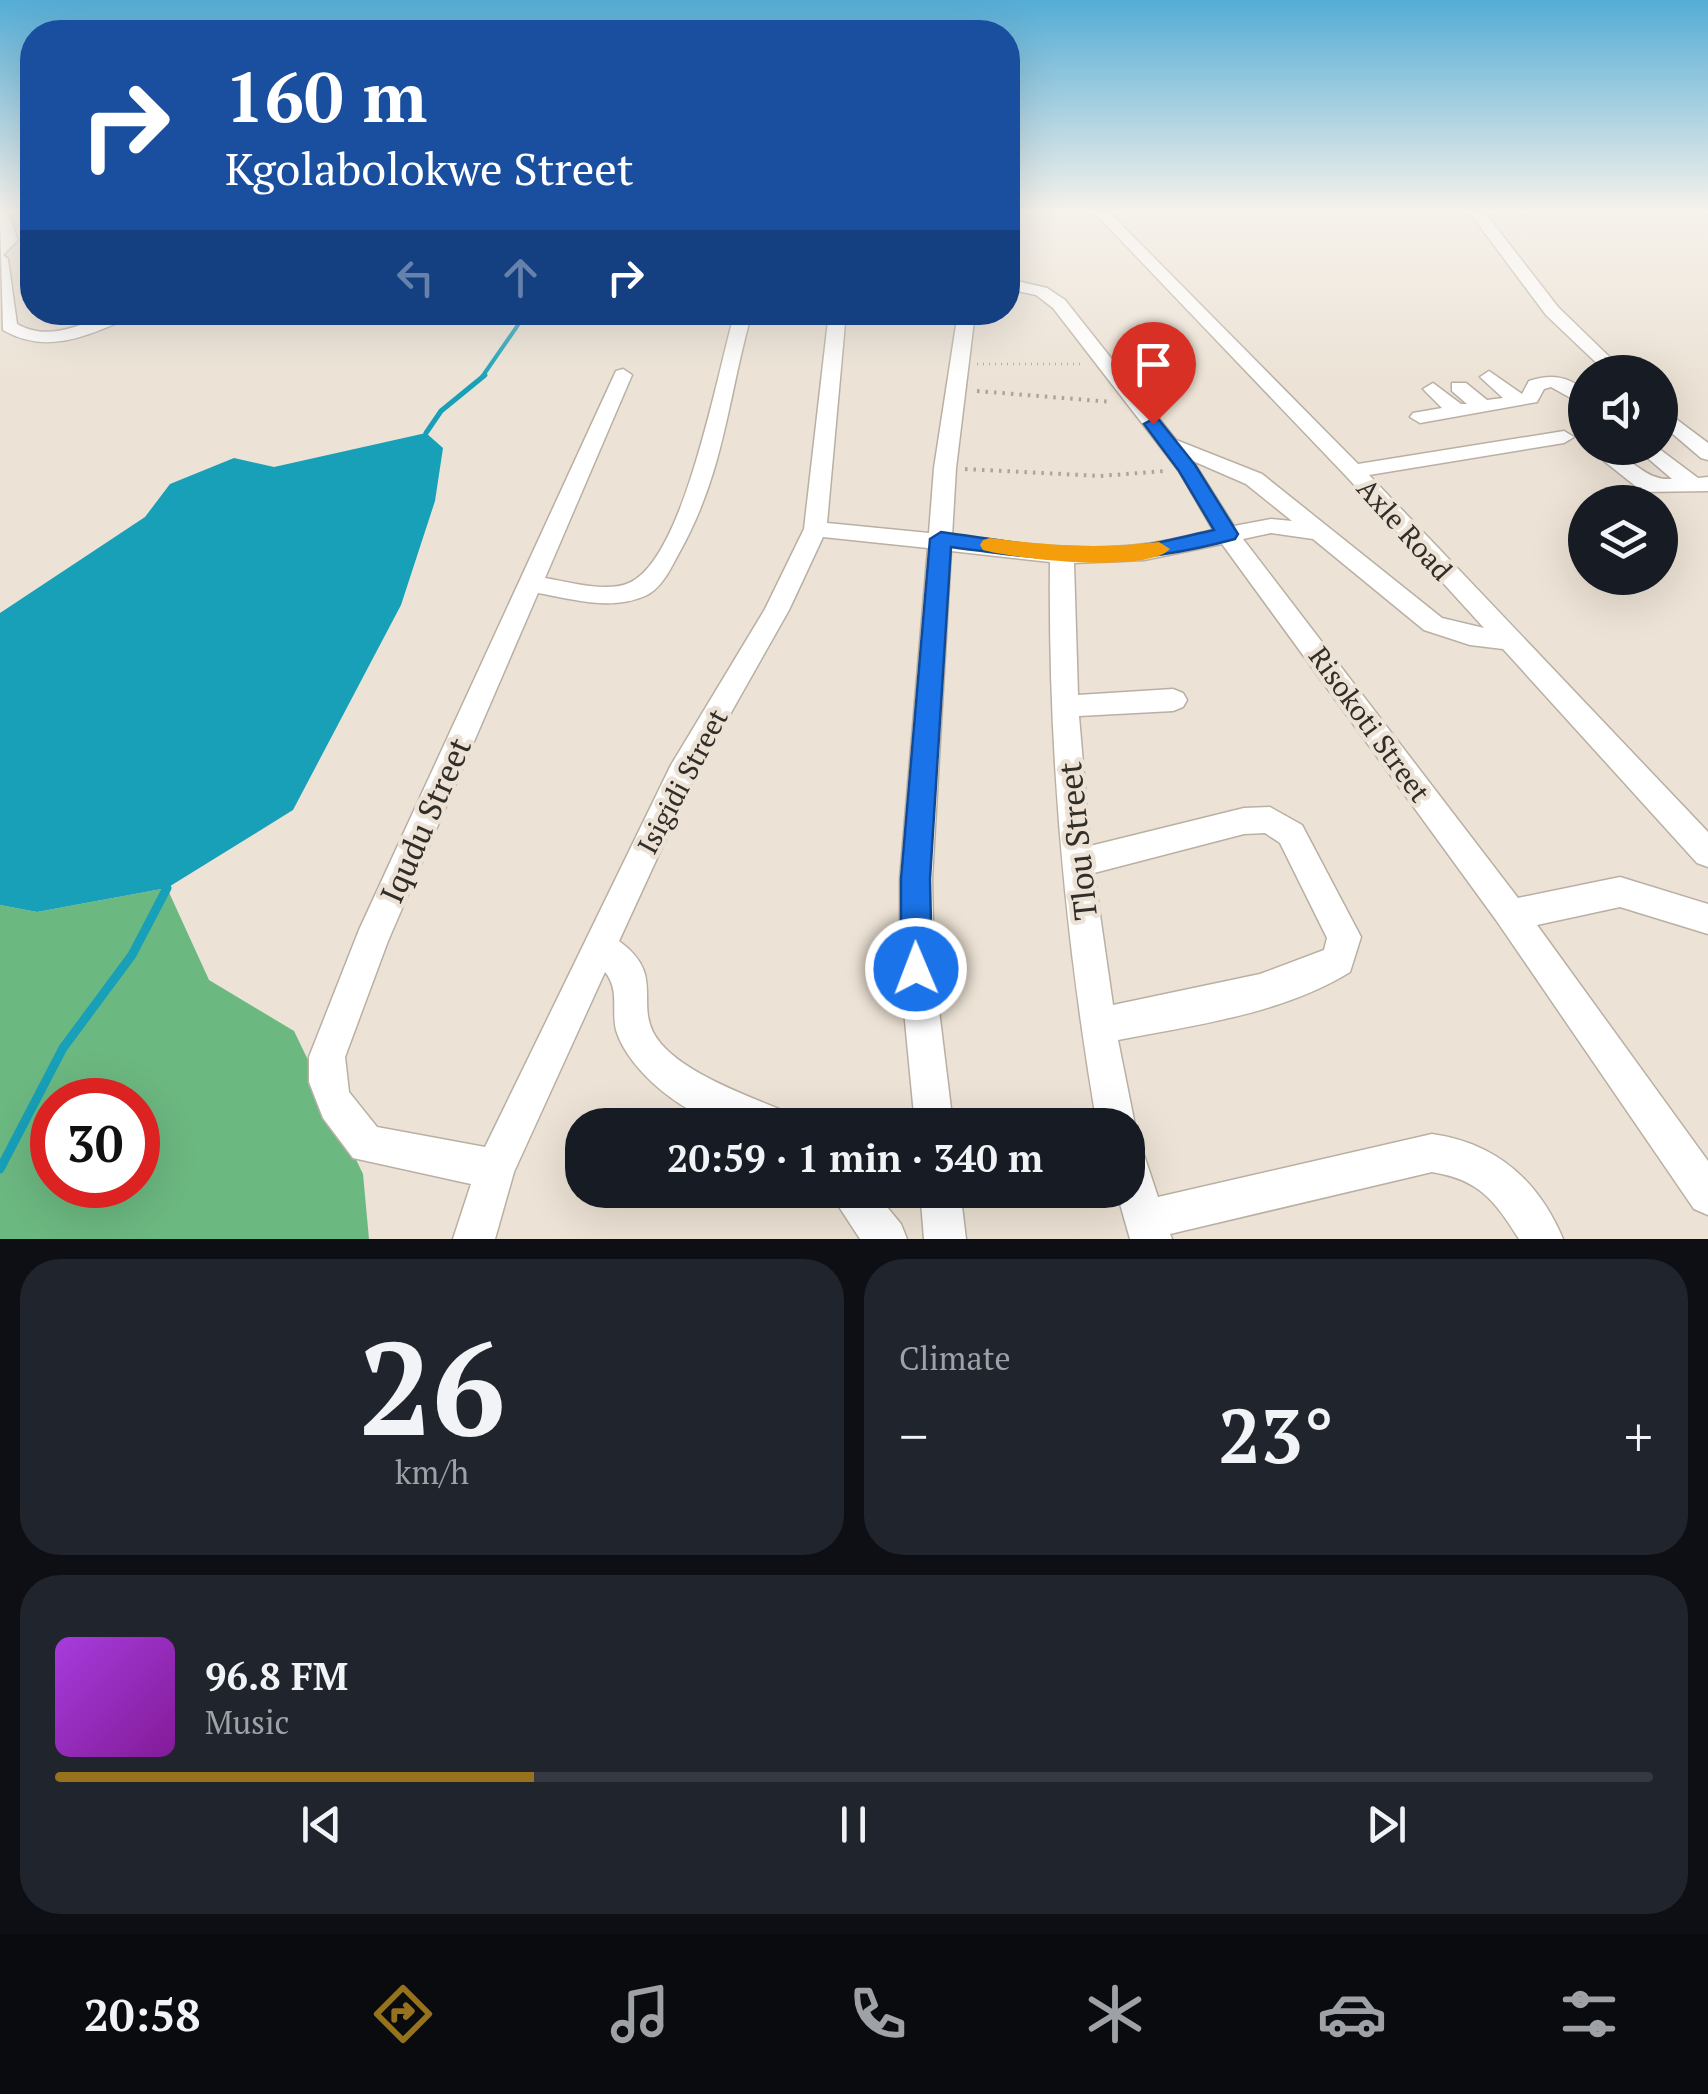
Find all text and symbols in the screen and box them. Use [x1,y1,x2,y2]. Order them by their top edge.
text: 160 m [225,49,427,142]
icon: right [60,60,190,190]
text: Kgolabolokwe Street [225,138,634,198]
icon: left [388,250,443,305]
icon: ahead [493,250,548,305]
icon: right [598,250,653,305]
pin [1111,322,1196,425]
icon: arrive [1126,337,1181,392]
map controls [1568,355,1678,595]
button: sound [1568,355,1678,465]
street label: Axle Road [1349,470,1461,588]
button: layers [1568,485,1678,595]
street label: Risokoti Street [1301,639,1439,810]
street label: Isigidi Street [628,702,736,860]
street label: Iqudu Street [370,731,480,909]
street label: Tlou Street [1048,760,1106,922]
position arrow [864,917,968,1021]
speed limit sign: 30 [30,1078,160,1208]
text: 20:59 · 1 min · 340 m [667,1133,1043,1183]
text: 26 [359,1300,505,1472]
text: Climate [899,1337,1011,1379]
text: 23° [1218,1385,1334,1484]
text: − [899,1399,928,1472]
text: + [1624,1399,1653,1472]
text: km/h [395,1451,469,1493]
text: 96.8 FM [205,1651,348,1701]
text: Music [205,1701,290,1743]
icon: previous [294,1797,349,1852]
icon: pause [826,1797,881,1852]
icon: next [1359,1797,1414,1852]
icon: directions [368,1979,438,2049]
icon: music [605,1979,675,2049]
icon: phone [843,1979,913,2049]
icon: climate [1080,1979,1150,2049]
icon: car [1317,1979,1387,2049]
icon: filters [1554,1979,1624,2049]
text: 20:58 [84,1984,201,2044]

